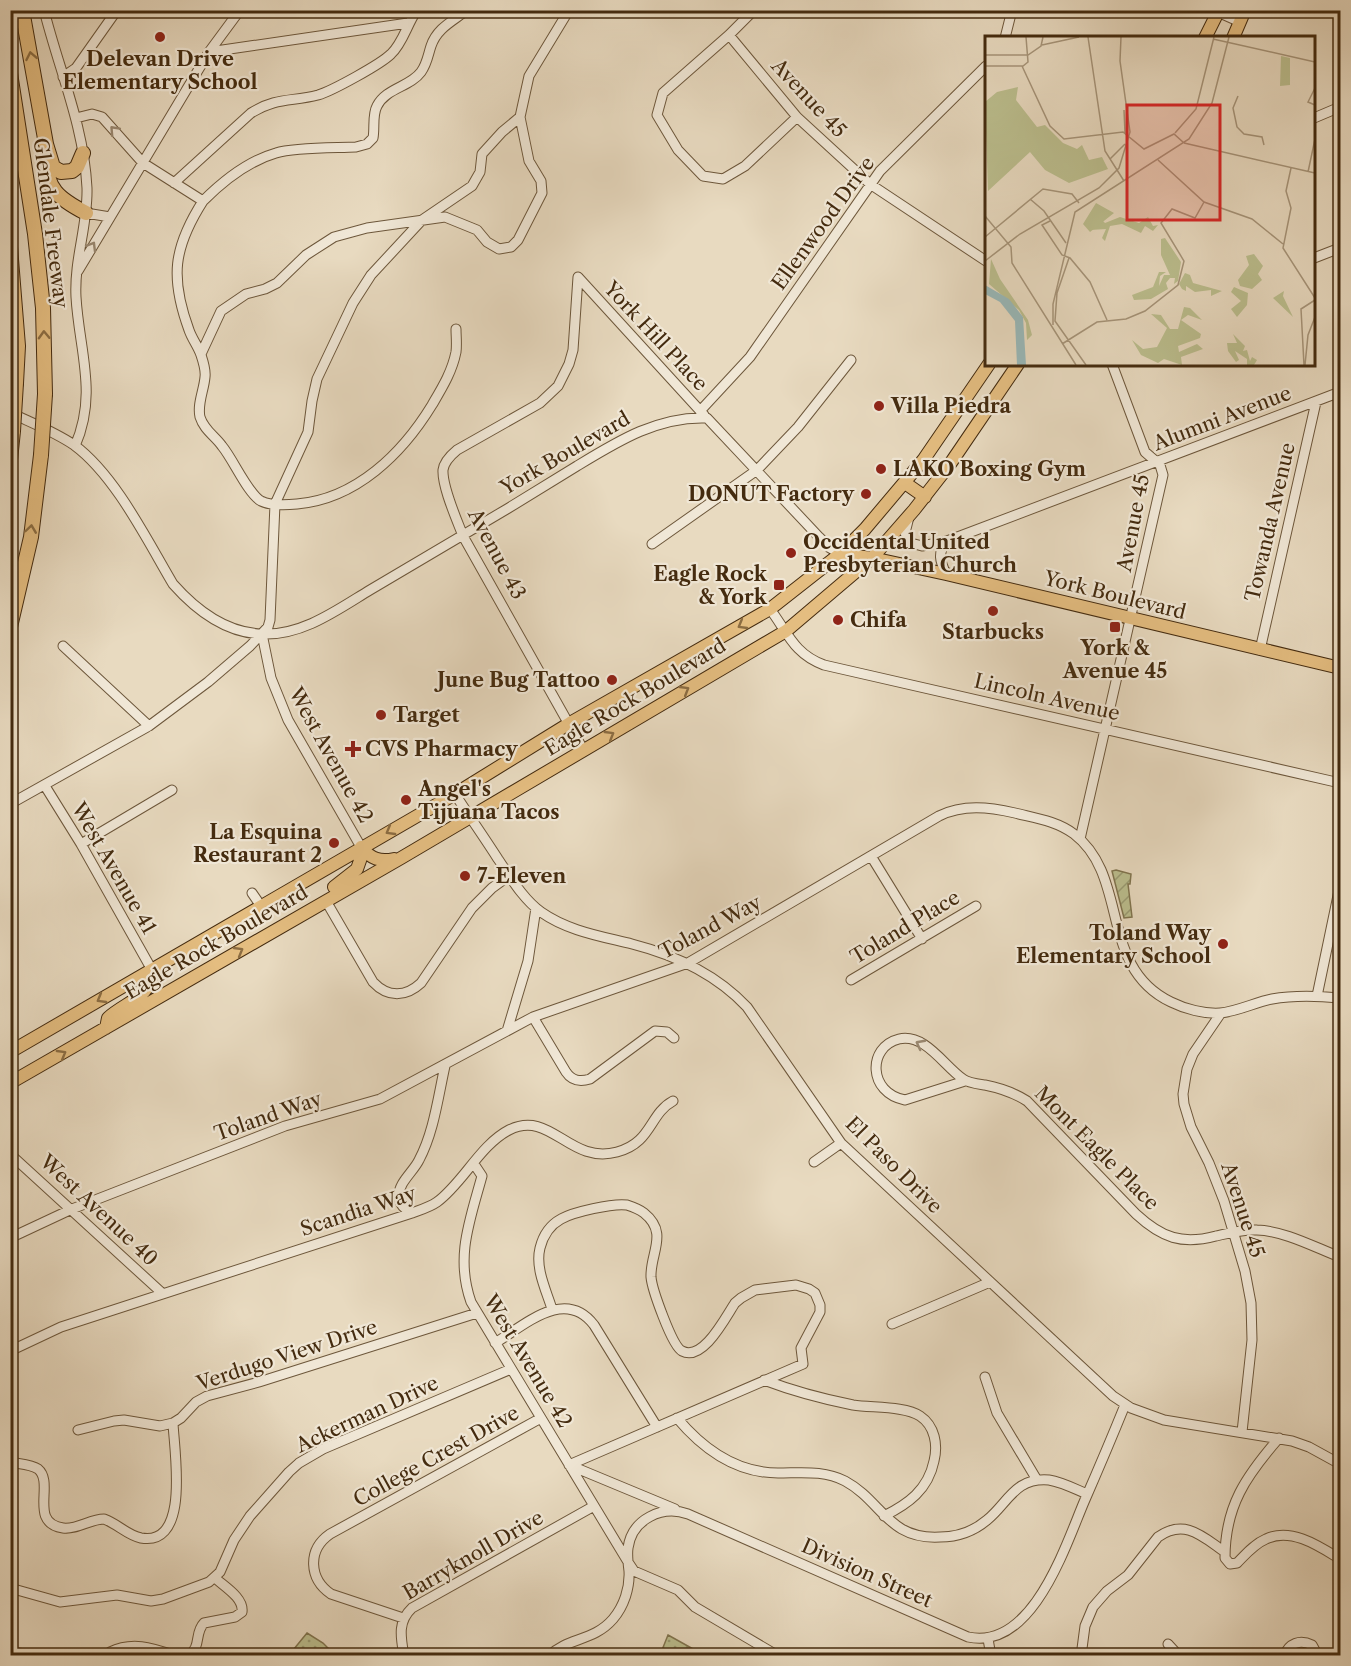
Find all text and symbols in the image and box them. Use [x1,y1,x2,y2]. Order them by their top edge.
marker: Delevan Drive Elementary School [153,30,167,44]
inset map [985,36,1315,366]
place label: Delevan Drive Elementary School [62,47,258,94]
one-way arrow [25,51,38,61]
street label: Avenue 45 [766,53,851,142]
one-way arrow [110,126,121,136]
street label: Glendale Freeway [29,137,73,310]
street label: Ellenwood Drive [767,152,879,294]
one-way arrow [85,242,97,252]
street label: York Hill Place [598,276,713,396]
one-way arrow [37,331,50,340]
street label: Alumni Avenue [1149,381,1294,456]
place label: Villa Piedra [890,394,1012,418]
marker: Villa Piedra [872,399,886,413]
street label: York Boulevard [495,406,634,500]
street label: Towanda Avenue [1240,440,1300,604]
place label: LAKO Boxing Gym [893,457,1086,481]
marker: LAKO Boxing Gym [874,462,888,476]
street label: Avenue 45 [1112,472,1154,575]
place label: DONUT Factory [688,482,855,506]
marker: DONUT Factory [859,487,873,501]
street label: Avenue 43 [463,504,531,603]
one-way arrow [25,525,37,534]
place label: Occidental United Presbyterian Church [803,530,1017,577]
marker: Occidental United Presbyterian Church [784,546,798,560]
place label: Eagle Rock & York [653,562,768,609]
street label: York Boulevard [1041,566,1189,624]
marker: Eagle Rock & York [772,578,786,592]
marker: Starbucks [986,604,1000,618]
place label: Chifa [850,608,907,632]
marker: Chifa [831,613,845,627]
one-way arrow [738,617,748,629]
place label: Starbucks [942,620,1044,644]
marker: York & Avenue 45 [1108,620,1122,634]
street label: Eagle Rock Boulevard [540,633,730,761]
place label: York & Avenue 45 [1062,636,1167,683]
place label: June Bug Tattoo [433,668,600,692]
street label: Lincoln Avenue [972,669,1122,725]
marker: June Bug Tattoo [605,673,619,687]
street label: West Avenue 42 [283,682,378,827]
one-way arrow [679,686,690,698]
place label: Target [393,703,459,727]
marker: Target [374,708,388,722]
one-way arrow [604,731,614,742]
place label: CVS Pharmacy [365,737,518,761]
marker: CVS Pharmacy [346,742,360,756]
place label: Angel's Tijuana Tacos [417,777,559,824]
marker: Angel's Tijuana Tacos [399,793,413,807]
street label: West Avenue 41 [66,797,162,939]
place label: La Esquina Restaurant 2 [193,820,322,867]
one-way arrow [386,824,396,835]
marker: La Esquina Restaurant 2 [327,836,341,850]
place label: 7-Eleven [477,864,566,888]
marker: 7-Eleven [458,869,472,883]
street label: Eagle Rock Boulevard [120,880,312,1004]
street label: Toland Place [846,885,964,969]
street label: Toland Way [655,890,766,964]
place label: Toland Way Elementary School [1016,921,1212,968]
marker: Toland Way Elementary School [1216,937,1230,951]
one-way arrow [233,947,243,958]
one-way arrow [97,992,107,1003]
one-way arrow [916,1040,926,1051]
one-way arrow [55,1050,66,1061]
street label: Mont Eagle Place [1030,1081,1164,1215]
street label: Toland Way [211,1086,326,1146]
street label: El Paso Drive [841,1112,947,1218]
street label: West Avenue 40 [34,1149,163,1271]
street label: Avenue 45 [1216,1158,1270,1261]
street label: Scandia Way [297,1181,420,1241]
street label: West Avenue 42 [478,1289,577,1432]
street label: Verdugo View Drive [193,1314,380,1396]
street label: Ackerman Drive [291,1370,442,1458]
street label: College Crest Drive [349,1401,523,1511]
street label: Barryknoll Drive [399,1505,547,1605]
street label: Division Street [798,1533,936,1613]

